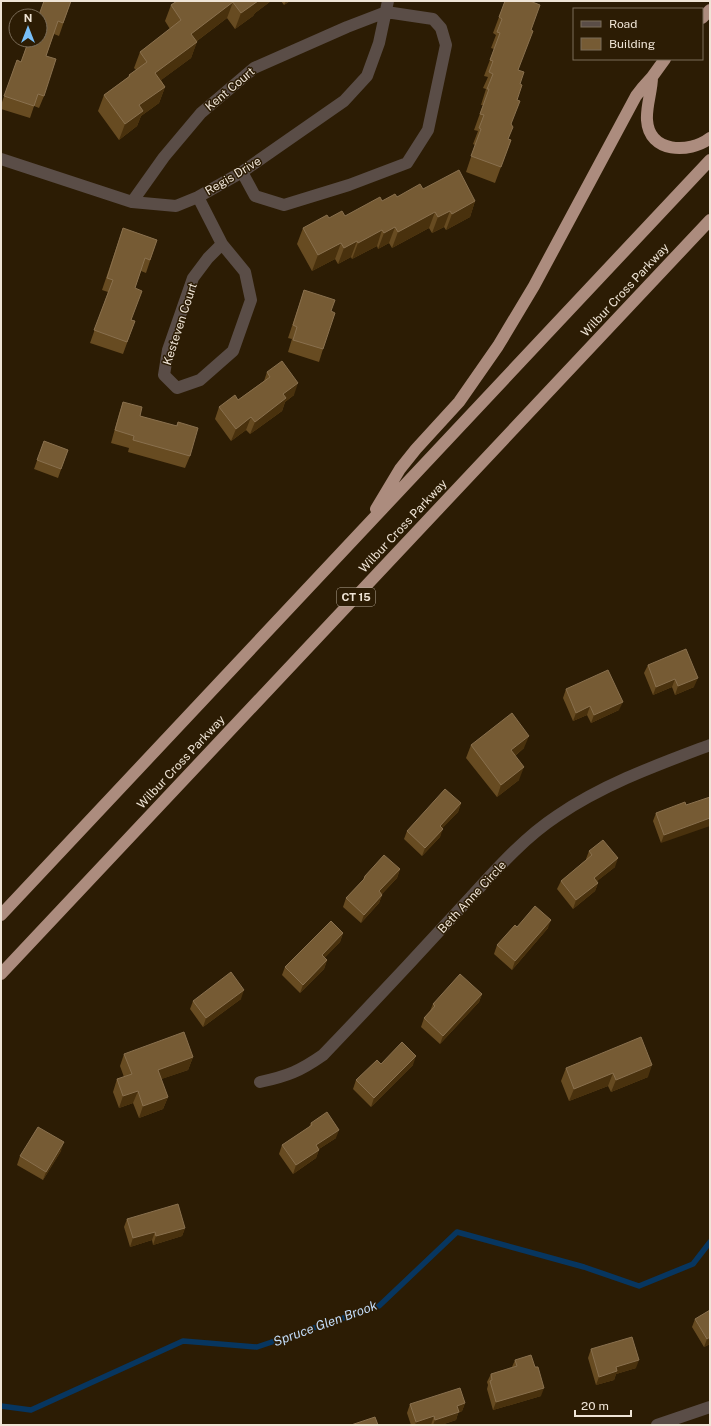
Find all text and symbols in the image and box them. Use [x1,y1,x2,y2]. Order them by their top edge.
north arrow [8,8,48,48]
legend [573,8,703,60]
text: N [24,12,32,24]
text: Road [609,17,637,31]
text: Building [609,37,655,51]
street label: Kent Court [202,64,258,114]
street label: Regis Drive [202,154,264,198]
street label: Wilbur Cross Parkway [578,240,672,339]
street label: Kesteven Court [160,281,200,367]
street label: Wilbur Cross Parkway [356,476,450,575]
road number: CT 15 [337,588,375,606]
street label: Wilbur Cross Parkway [134,712,228,811]
street label: Beth Anne Circle [435,858,509,936]
water label: Spruce Glen Brook [271,1298,379,1349]
scale bar [575,1392,631,1418]
text: 20 m [581,1399,609,1413]

